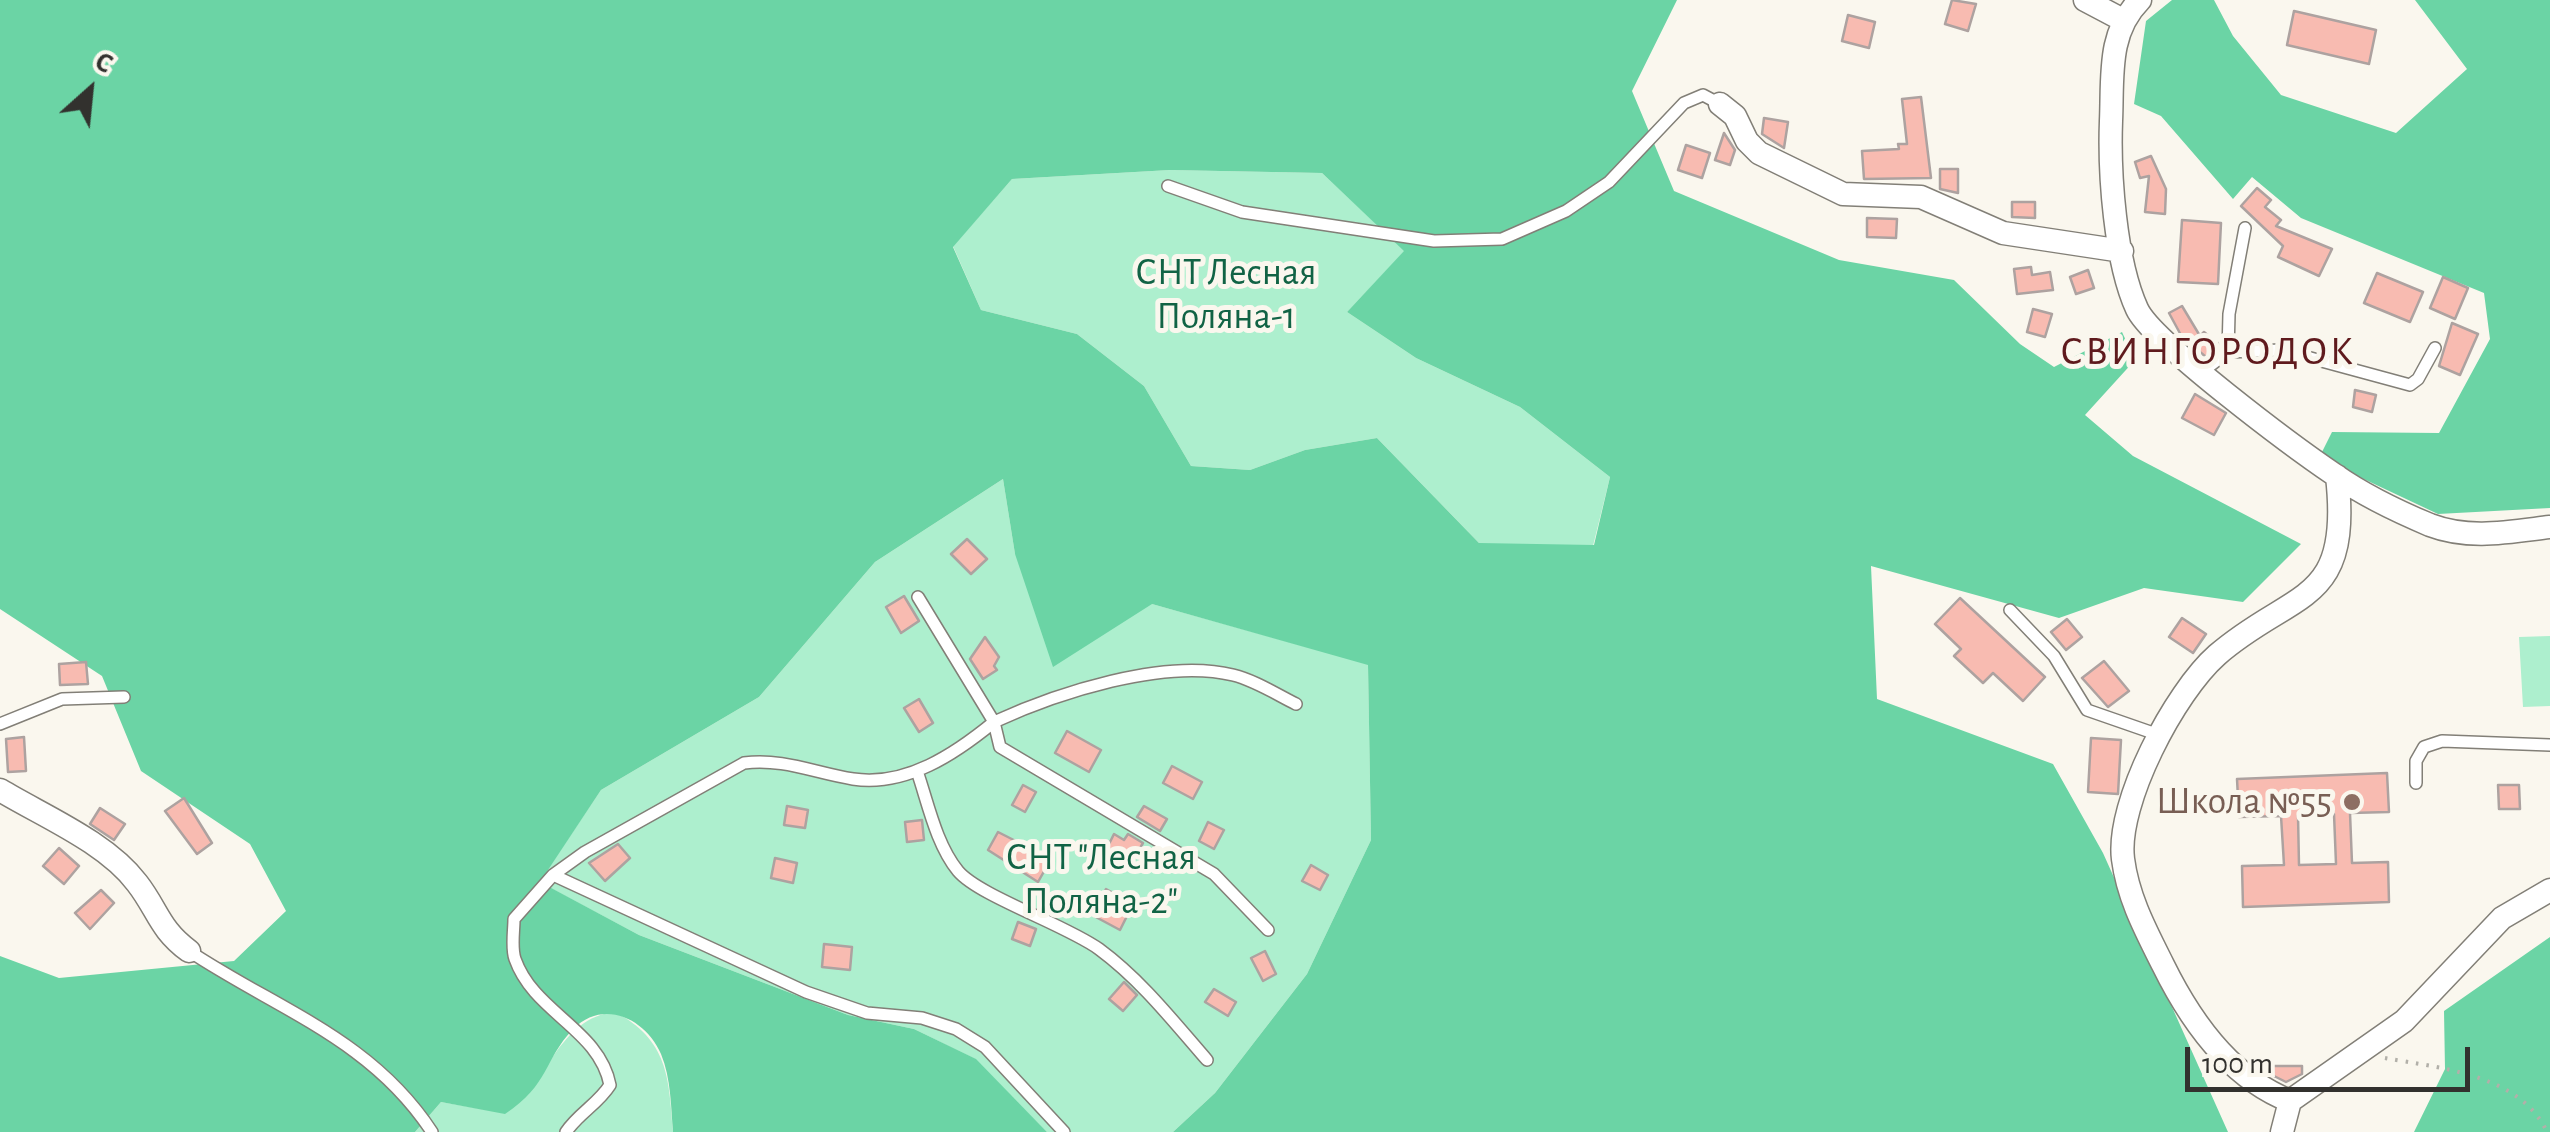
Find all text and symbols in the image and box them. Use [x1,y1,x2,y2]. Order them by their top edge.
north arrow [40,40,140,140]
text: С [90,47,117,79]
park label: СНТ Лесная Поляна-1 [1135,250,1317,340]
district label: СВИНГОРОДОК [2060,328,2356,376]
place label: Школа №55 [2156,779,2332,825]
marker: Школа №55 [2341,791,2363,813]
park label: СНТ "Лесная Поляна-2" [1006,835,1196,924]
scale bar [2190,1027,2475,1089]
text: 100 m [2202,1049,2273,1079]

